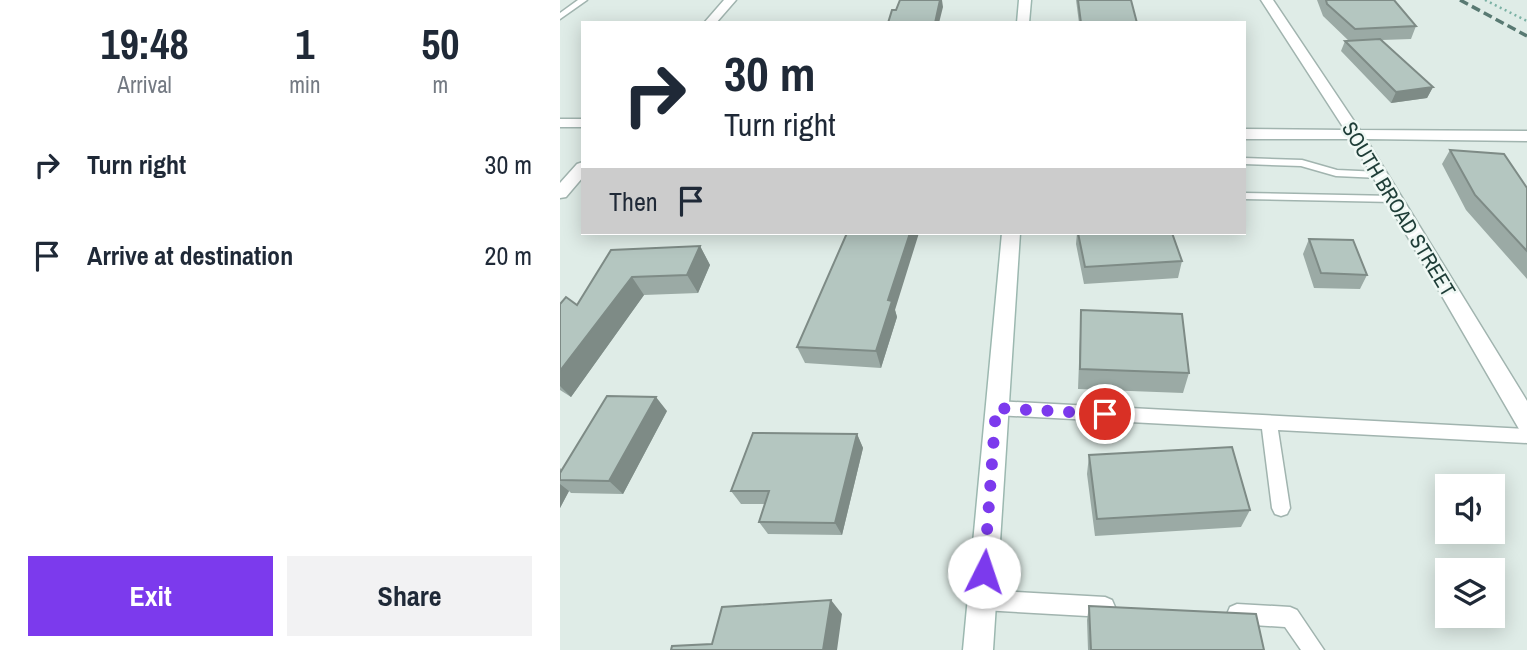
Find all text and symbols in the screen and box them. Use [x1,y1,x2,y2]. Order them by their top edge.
text: 19:48 [101,16,189,72]
text: 1 [295,16,314,72]
text: 50 [421,16,459,72]
text: 30 m [724,40,816,106]
icon: right [609,49,700,140]
text: Arrival [117,69,172,100]
text: min [289,69,321,100]
text: m [432,69,448,100]
text: Turn right [724,103,836,146]
street label: SOUTH BROAD STREET [1335,116,1463,302]
icon: right [28,146,66,184]
text: Turn right [87,147,186,182]
text: 30 m [485,147,532,182]
icon: arrive [672,182,710,220]
text: Then [609,184,658,219]
icon: arrive [28,237,66,275]
text: Arrive at destination [87,238,293,273]
text: 20 m [485,238,532,273]
pin [1075,384,1135,444]
icon: arrive [1086,395,1124,433]
map controls [1435,474,1505,628]
button: sound [1435,474,1505,544]
position arrow [947,535,1021,609]
button: Exit [28,556,273,636]
button: Share [287,556,532,636]
button: layers [1435,558,1505,628]

